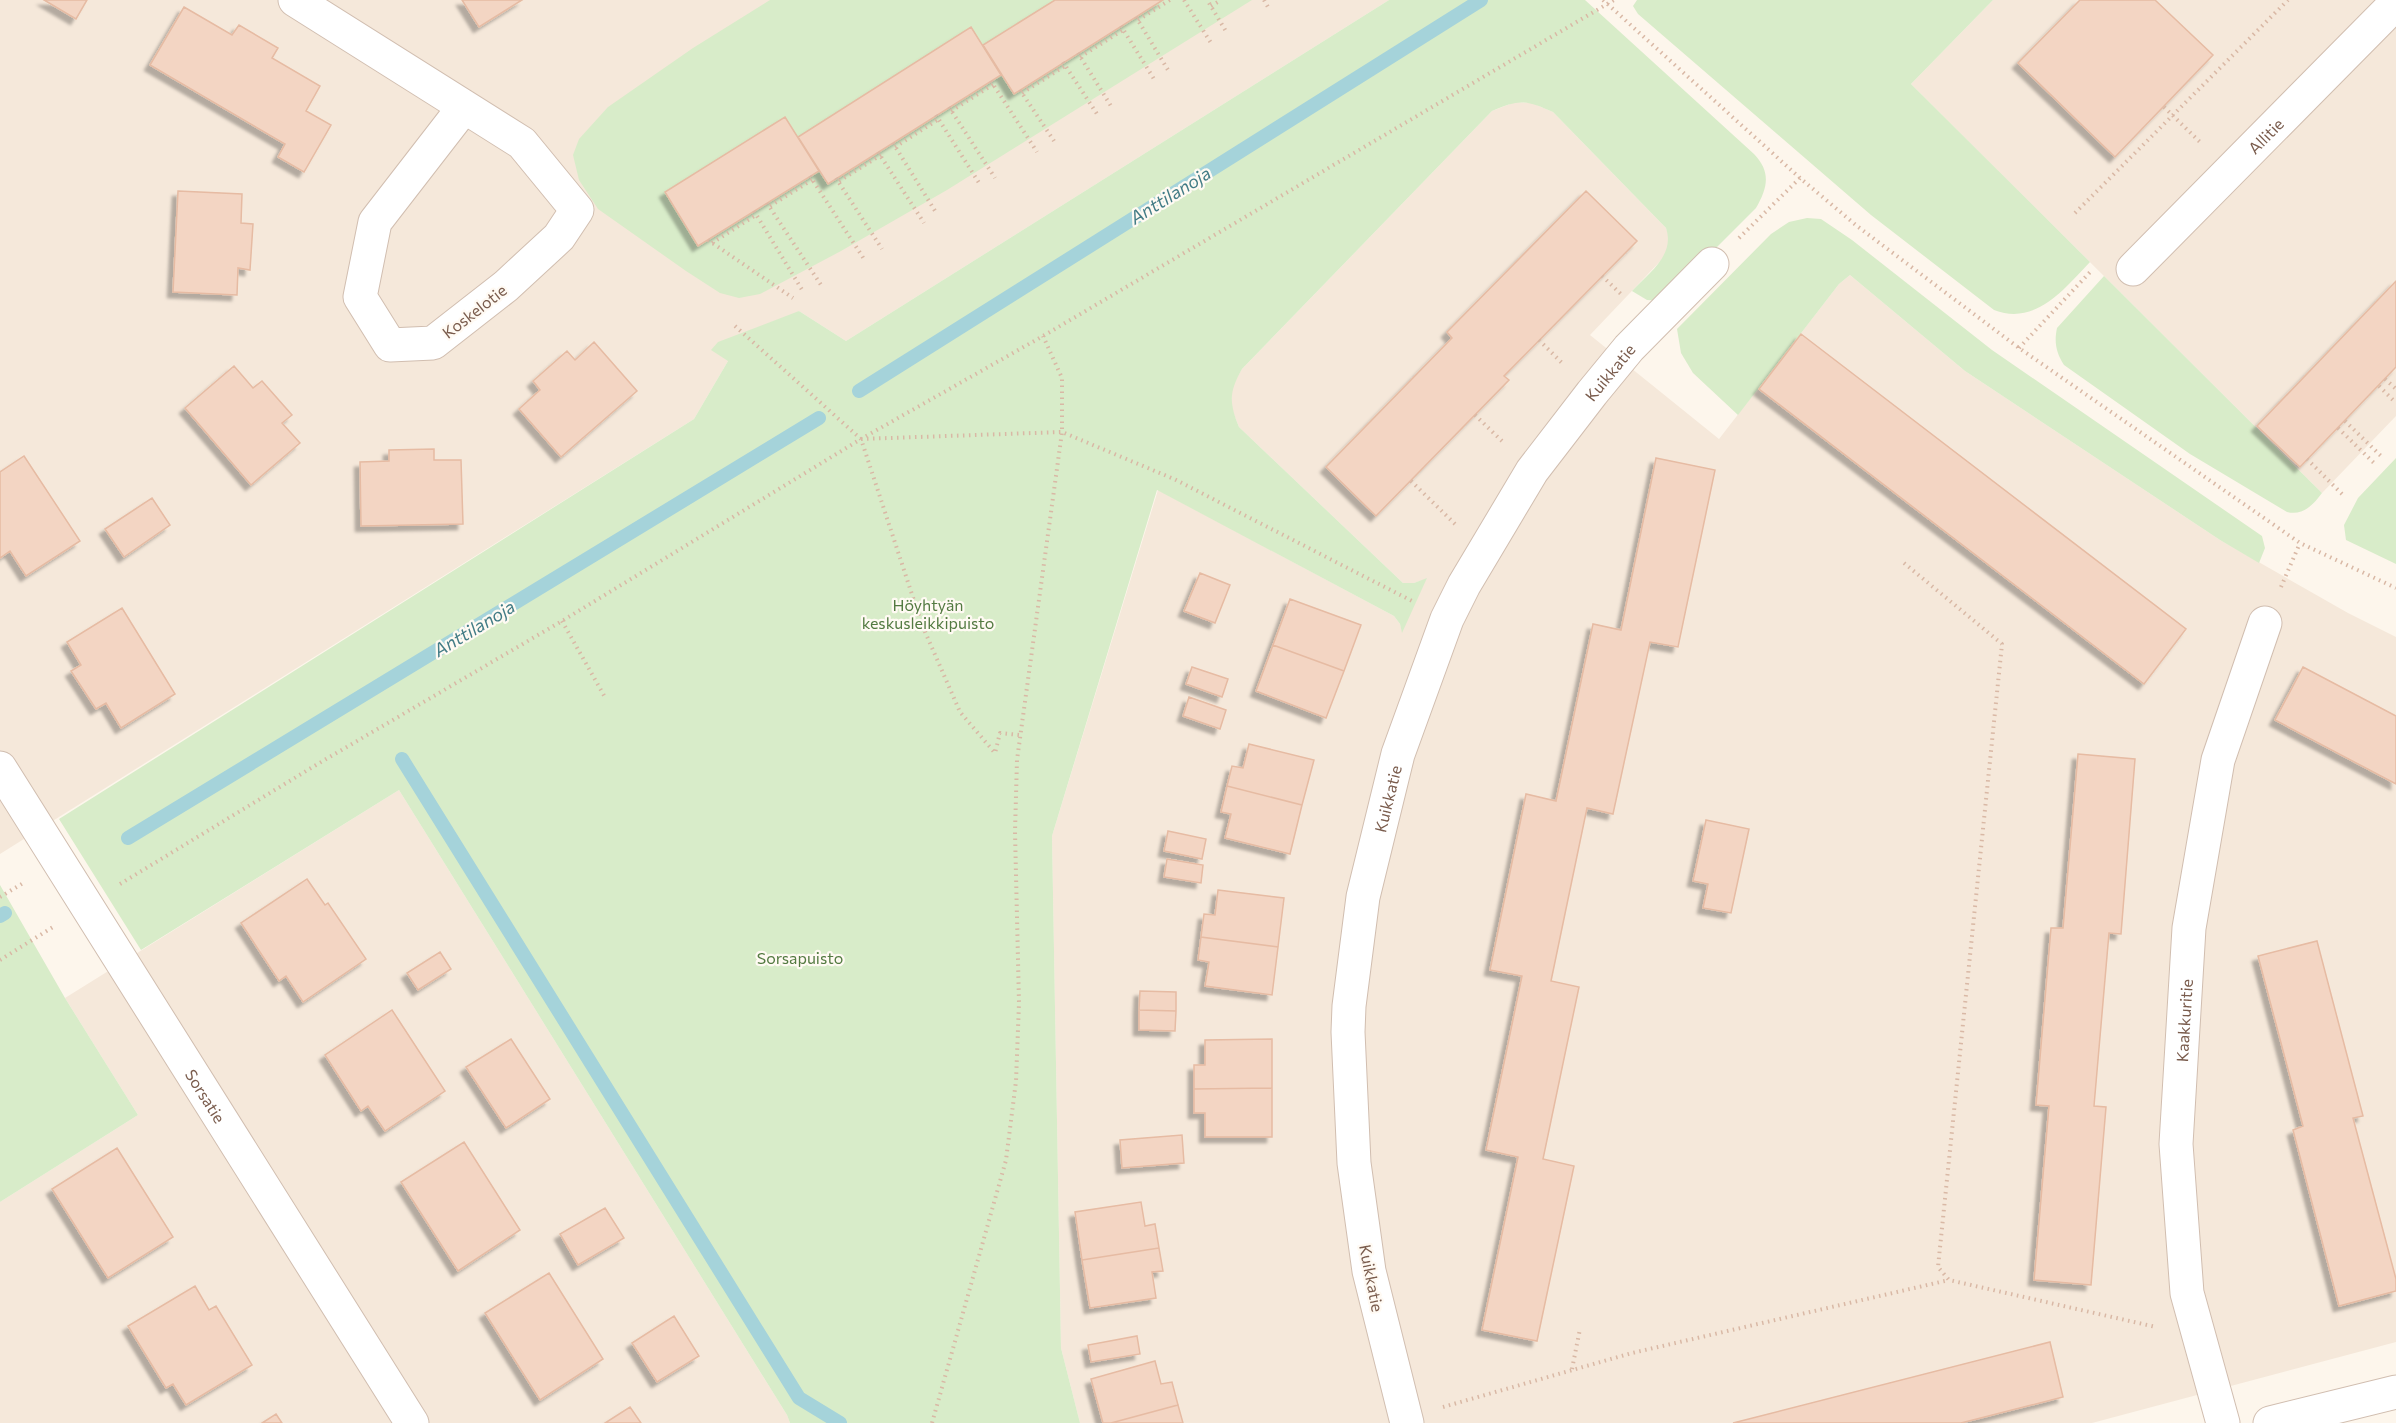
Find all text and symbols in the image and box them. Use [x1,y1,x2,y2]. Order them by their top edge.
street label: Allitie [2243,114,2287,157]
water label: Anttilanoja [1125,162,1215,229]
street label: Koskelotie [438,280,510,342]
street label: Kuikkatie [1580,339,1638,404]
water label: Anttilanoja [428,595,519,661]
park label: Höyhtyän keskusleikkipuisto [862,595,994,632]
street label: Kuikkatie [1370,763,1404,834]
park label: Sorsapuisto [757,948,843,967]
street label: Kaakkuritie [2171,978,2195,1063]
street label: Sorsatie [182,1065,230,1126]
street label: Kuikkatie [1356,1243,1388,1313]

